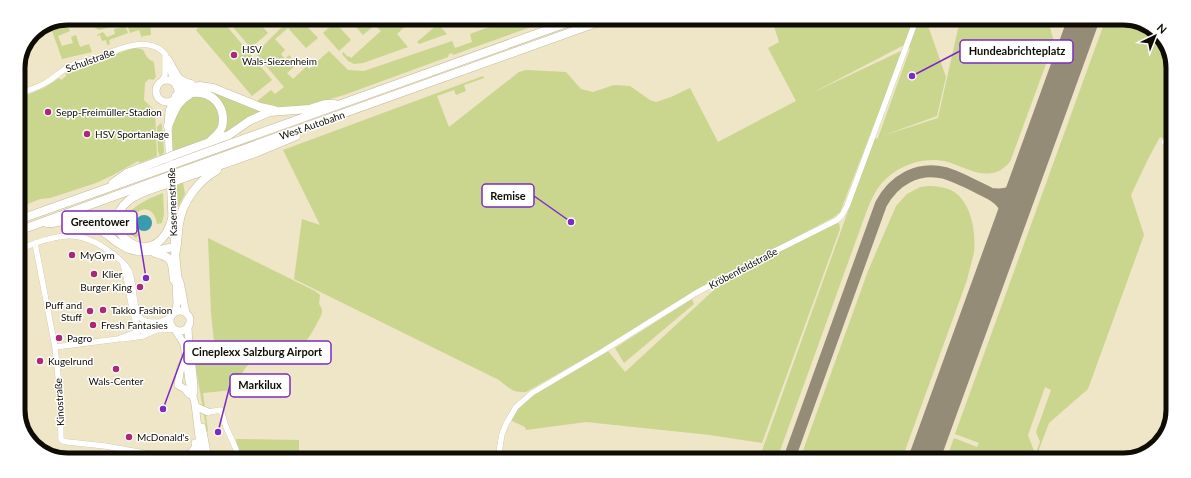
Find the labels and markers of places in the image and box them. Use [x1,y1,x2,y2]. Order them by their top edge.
callout: Hundeabrichteplatz [960,40,1073,63]
place label: HSV Wals-Siezenheim [242,43,317,67]
marker: HSV Wals-Siezenheim [229,50,239,60]
place label: Sepp-Freimüller-Stadion [56,106,162,118]
marker: Sepp-Freimüller-Stadion [43,107,53,117]
place label: HSV Sportanlage [95,128,169,140]
marker: HSV Sportanlage [82,129,92,139]
callout: Remise [482,184,534,207]
callout: Greentower [62,211,137,234]
place label: MyGym [80,249,115,261]
marker: MyGym [67,250,77,260]
place label: Klier [102,268,123,280]
marker: Klier [89,269,99,279]
place label: Burger King [80,281,132,293]
marker: Burger King [135,282,145,292]
place label: Puff and Stuff [45,299,82,323]
place label: Takko Fashion [111,304,172,316]
marker: Takko Fashion [98,305,108,315]
marker: Puff and Stuff [85,306,95,316]
place label: Fresh Fantasies [101,319,168,331]
marker: Fresh Fantasies [88,320,98,330]
place label: Pagro [67,332,92,344]
marker: Pagro [54,333,64,343]
callout: Cineplexx Salzburg Airport [184,341,331,364]
place label: Kugelrund [48,355,93,367]
marker: Kugelrund [35,356,45,366]
marker: Wals-Center [111,364,121,374]
callout: Markilux [230,374,290,397]
place label: Wals-Center [88,375,144,387]
place label: McDonald's [137,431,189,443]
marker: McDonald's [124,432,134,442]

